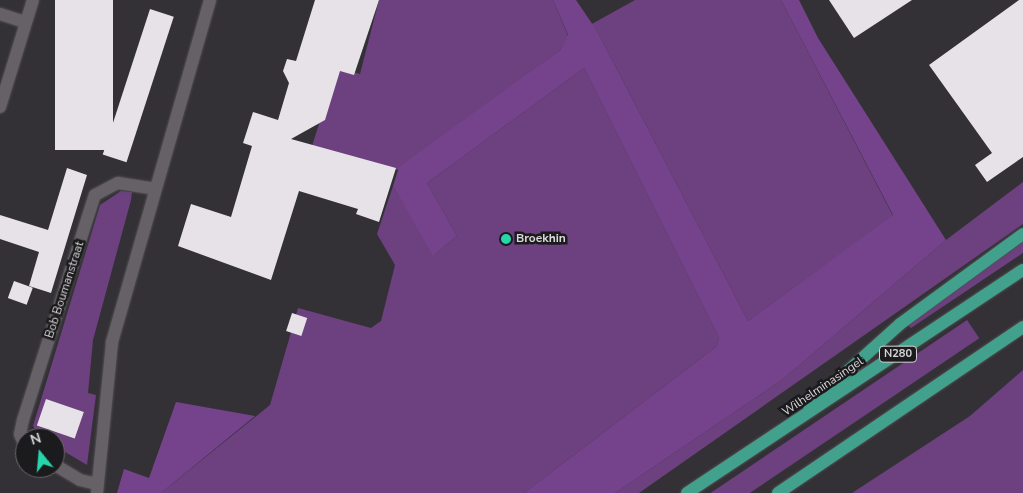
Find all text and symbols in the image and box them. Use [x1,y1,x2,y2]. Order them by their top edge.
place label: Broekhin [516,232,566,246]
marker: Broekhin [500,233,512,245]
street label: Bob Boumanstraat [43,240,87,340]
road number: N280 [878,346,918,362]
street label: Wilhelminasingel [780,355,866,419]
north arrow [15,428,65,478]
text: N [28,429,44,450]

